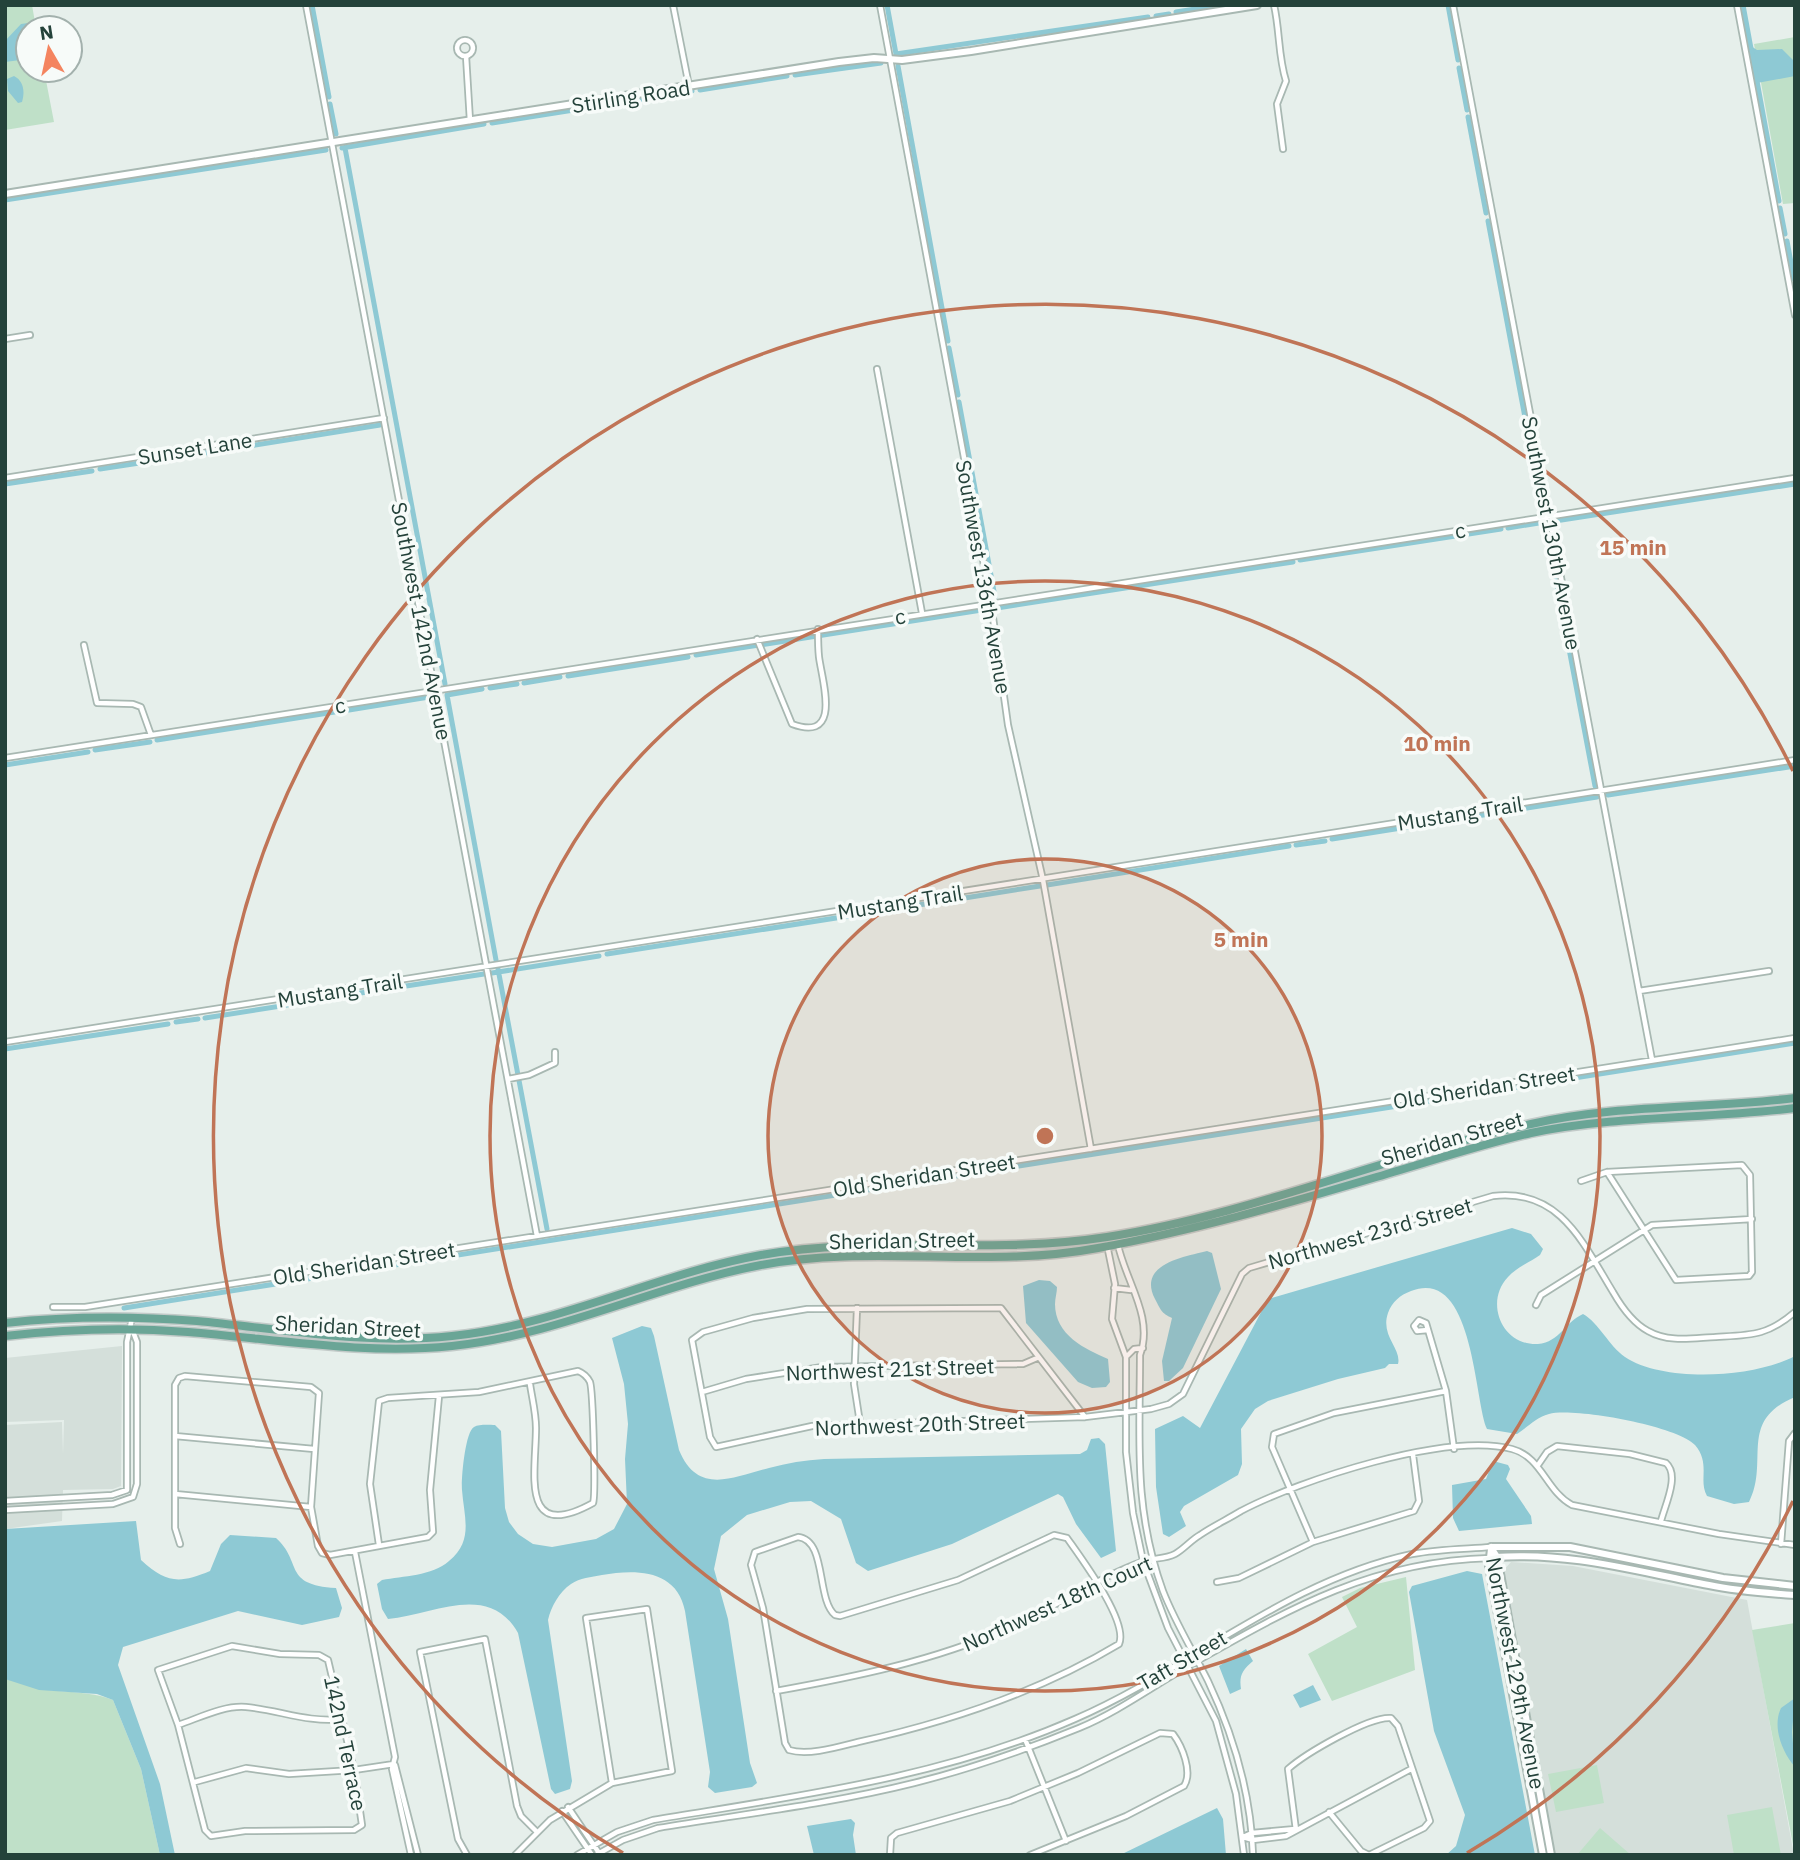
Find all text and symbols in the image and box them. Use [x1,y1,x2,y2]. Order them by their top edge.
north arrow [14,14,84,84]
text: N [38,19,55,45]
street label: Stirling Road [570,73,692,119]
street label: Southwest 130th Avenue [1516,414,1588,652]
street label: Sunset Lane [136,425,254,471]
street label: Southwest 136th Avenue [950,458,1018,696]
street label: Southwest 142nd Avenue [385,500,459,742]
street label: c [1453,515,1467,545]
text: 15 min [1599,533,1667,561]
street label: c [893,601,907,631]
street label: c [333,690,347,720]
text: 10 min [1403,729,1471,757]
street label: Mustang Trail [1395,789,1525,837]
street label: Mustang Trail [835,878,965,926]
text: 5 min [1214,925,1268,953]
street label: Mustang Trail [275,966,405,1014]
street label: Old Sheridan Street [1391,1059,1577,1115]
street label: Sheridan Street [1378,1104,1526,1172]
centre of rings [1033,1124,1057,1148]
street label: Old Sheridan Street [831,1147,1017,1203]
street label: Northwest 23rd Street [1265,1190,1475,1276]
street label: Sheridan Street [829,1225,975,1255]
street label: Old Sheridan Street [271,1235,457,1291]
street label: Sheridan Street [274,1308,422,1344]
street label: Northwest 21st Street [785,1351,995,1387]
street label: Northwest 20th Street [814,1406,1026,1442]
street label: Northwest 18th Court [958,1549,1156,1657]
street label: Northwest 129th Avenue [1480,1555,1552,1791]
street label: Taft Street [1132,1623,1232,1697]
street label: 142nd Terrace [318,1673,374,1813]

